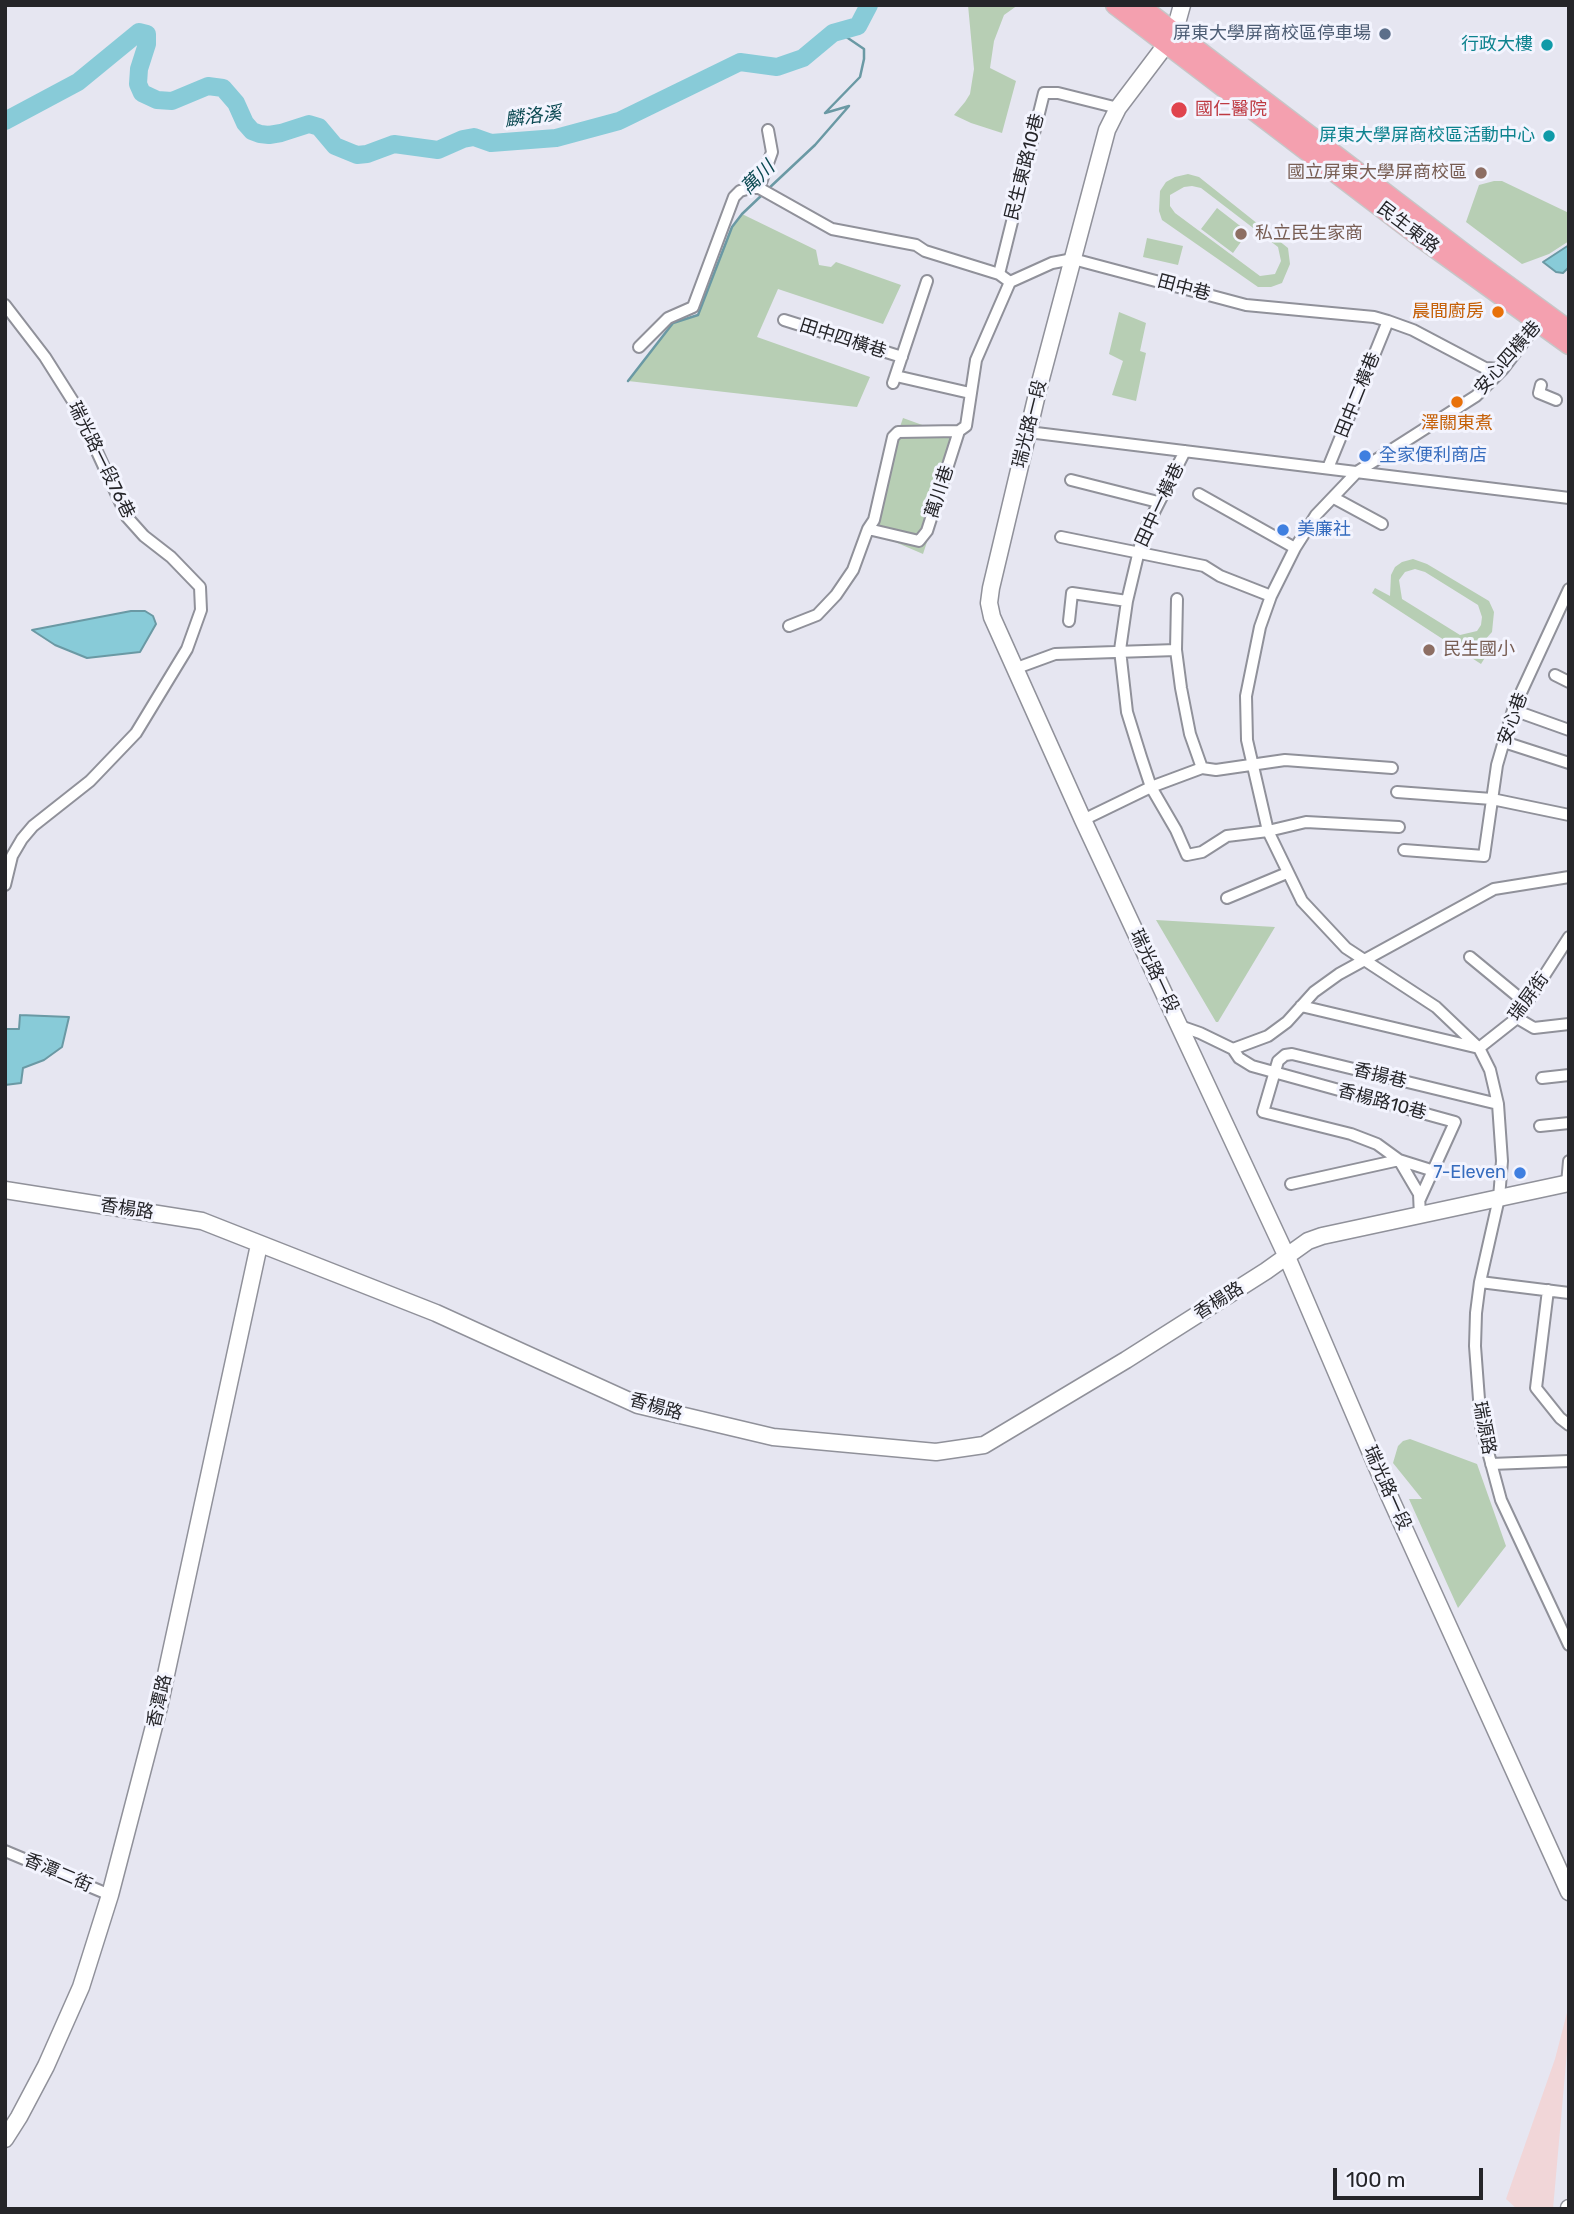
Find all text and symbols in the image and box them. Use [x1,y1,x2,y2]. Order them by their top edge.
place label: 屏東大學屏商校區停車場 [1173,23,1371,45]
marker: 屏東大學屏商校區停車場 [1377,26,1393,42]
place label: 行政大樓 [1461,34,1533,56]
marker: 行政大樓 [1539,37,1555,53]
place label: 國仁醫院 [1195,99,1267,121]
marker: 國仁醫院 [1169,100,1189,120]
water label: 麟洛溪 [503,102,563,132]
street label: 民生東路10巷 [1001,111,1049,223]
place label: 屏東大學屏商校區活動中心 [1319,125,1535,147]
marker: 屏東大學屏商校區活動中心 [1541,128,1557,144]
water label: 萬川 [737,157,779,199]
place label: 國立屏東大學屏商校區 [1287,162,1467,184]
marker: 國立屏東大學屏商校區 [1473,165,1489,181]
street label: 民生東路 [1373,198,1443,258]
place label: 私立民生家商 [1255,223,1363,245]
marker: 私立民生家商 [1233,226,1249,242]
street label: 田中巷 [1155,271,1213,305]
place label: 晨間廚房 [1412,301,1484,323]
marker: 晨間廚房 [1490,304,1506,320]
street label: 田中四橫巷 [797,315,889,363]
street label: 安心四橫巷 [1470,317,1546,399]
street label: 田中二橫巷 [1331,349,1385,441]
street label: 瑞光路一段 [1009,378,1051,470]
marker: 澤關東煮 [1449,394,1465,410]
street label: 瑞光路一段76巷 [63,398,139,522]
place label: 澤關東煮 [1421,413,1493,435]
place label: 全家便利商店 [1379,445,1487,467]
marker: 全家便利商店 [1357,448,1373,464]
street label: 田中一橫巷 [1131,460,1189,550]
street label: 萬川巷 [921,463,959,521]
place label: 美廉社 [1297,519,1351,541]
marker: 美廉社 [1275,522,1291,538]
place label: 民生國小 [1443,639,1515,661]
marker: 民生國小 [1421,642,1437,658]
street label: 安心巷 [1494,690,1532,748]
street label: 瑞光路一段 [1125,926,1183,1016]
street label: 瑞屏街 [1504,969,1554,1025]
street label: 香揚巷 [1351,1059,1409,1093]
street label: 香楊路10巷 [1335,1080,1429,1124]
place label: 7-Eleven [1433,1162,1506,1184]
marker: 7-Eleven [1512,1165,1528,1181]
street label: 香楊路 [99,1194,155,1224]
street label: 香楊路 [1190,1278,1248,1324]
street label: 香楊路 [627,1389,685,1425]
street label: 瑞源路 [1468,1399,1500,1457]
street label: 瑞光路一段 [1359,1442,1415,1534]
street label: 香潭路 [143,1672,177,1730]
street label: 香潭二街 [21,1849,95,1897]
scale bar [1336,2154,1486,2198]
text: 100 m [1346,2167,1405,2192]

